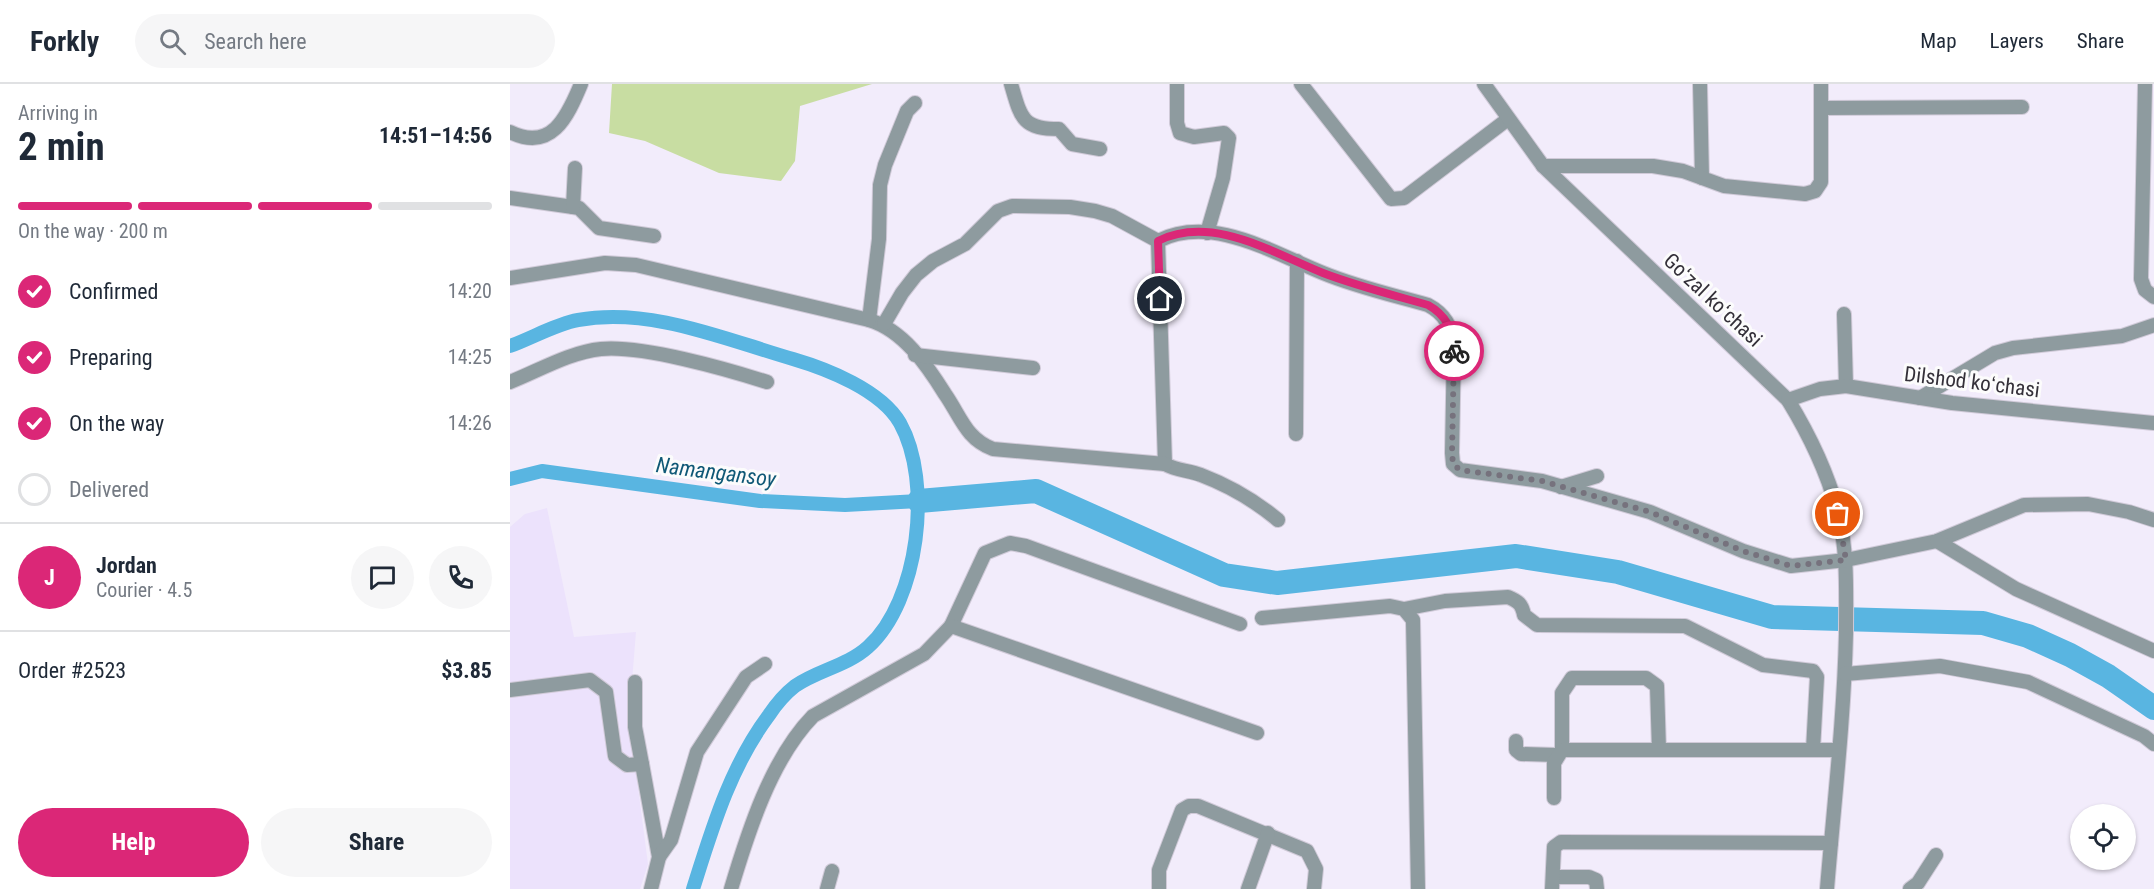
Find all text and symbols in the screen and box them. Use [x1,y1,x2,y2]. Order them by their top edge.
search box [135,14,555,68]
text: Forkly [30,25,99,58]
icon: search [156,25,189,58]
text: Search here [204,29,307,54]
text: Map [1920,29,1957,53]
text: Layers [1990,29,2044,53]
text: Share [2077,29,2124,53]
text: Arriving in [18,101,98,125]
text: 14:51–14:56 [379,123,492,148]
text: 2 min [18,124,105,170]
text: On the way · 200 m [18,219,168,243]
street label: Goʻzal koʻchasi [1659,248,1767,352]
pin [1134,273,1185,324]
icon: check [18,275,51,308]
text: Confirmed [69,279,158,304]
text: 14:20 [448,279,492,303]
icon: home [1143,282,1176,315]
courier [1424,321,1484,381]
icon: bike [1438,335,1471,368]
icon: check [18,341,51,374]
text: Preparing [69,345,153,370]
text: 14:25 [448,345,492,369]
street label: Dilshod koʻchasi [1903,362,2041,402]
icon: check [18,407,51,440]
text: On the way [69,411,164,436]
text: 14:26 [448,411,492,435]
water label: Namangansoy [655,452,778,492]
text: Delivered [69,477,149,502]
pin [1812,488,1863,539]
icon: bag [1821,497,1854,530]
button: chat [351,546,414,609]
button: phone [429,546,492,609]
text: Jordan [96,553,157,578]
text: J [44,565,55,590]
text: Courier · 4.5 [96,578,192,602]
text: Order #2523 [18,658,126,683]
text: $3.85 [441,658,492,683]
map controls [2070,804,2136,870]
button: locate [2070,804,2136,870]
button: Help [18,808,249,877]
button: Share [261,808,492,877]

